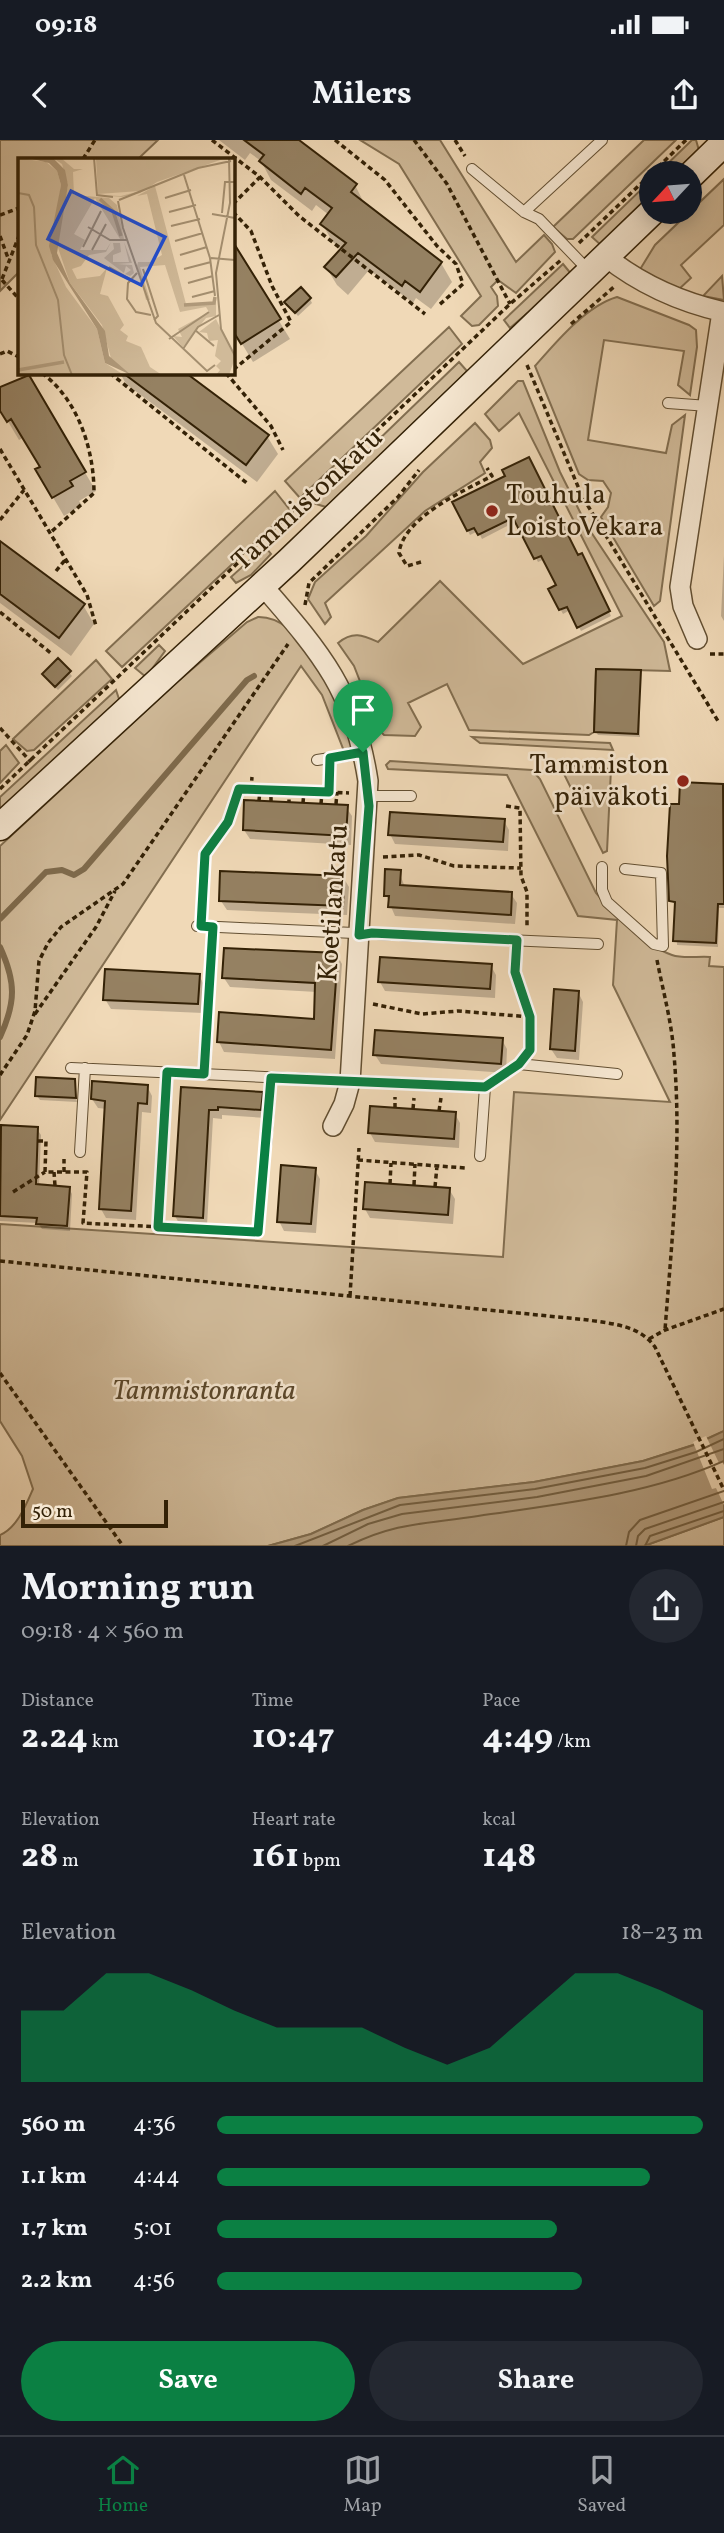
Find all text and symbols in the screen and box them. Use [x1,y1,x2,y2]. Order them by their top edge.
text: 09:18 [35,7,98,43]
text: Milers [312,73,412,117]
icon: back [21,76,59,114]
icon: share [665,76,703,114]
inset map [18,158,234,374]
north arrow [639,161,702,224]
map controls [639,161,702,224]
street label: Tammistonkatu [224,420,392,580]
place label: Touhula LoistoVekara [506,476,663,547]
marker: Touhula LoistoVekara [484,503,500,519]
pin [333,680,393,752]
icon: arrive [344,691,382,729]
place label: Tammiston päiväkoti [529,746,669,817]
marker: Tammiston päiväkoti [675,773,691,789]
street label: Koetilankatu [309,823,359,983]
park label: Tammistonranta [112,1372,296,1411]
scale bar [21,1497,168,1529]
text: 50 m [32,1499,73,1525]
text: Morning run [21,1563,255,1616]
button: share [629,1569,703,1643]
text: 09:18 · 4 × 560 m [21,1616,184,1648]
text: Distance [21,1688,94,1714]
text: Time [252,1688,293,1714]
text: Pace [482,1688,520,1714]
text: 2.24 [21,1714,88,1762]
text: 10:47 [252,1714,335,1762]
text: 4:49 [482,1714,553,1762]
text: km [88,1729,119,1755]
text: /km [553,1729,591,1755]
text: Elevation [21,1807,100,1833]
text: Heart rate [252,1807,336,1833]
text: kcal [482,1807,516,1833]
text: 28 [21,1833,58,1881]
text: 161 [252,1833,299,1881]
text: 148 [482,1833,536,1881]
text: m [58,1848,79,1874]
text: bpm [299,1848,341,1874]
text: Elevation [21,1917,117,1949]
text: 18–23 m [621,1917,703,1949]
text: 560 m [21,2109,86,2141]
text: 4:36 [133,2109,176,2141]
text: 1.1 km [21,2161,87,2193]
text: 4:44 [133,2161,180,2193]
text: 1.7 km [21,2213,88,2245]
text: 5:01 [133,2213,172,2245]
text: 2.2 km [21,2265,92,2297]
text: 4:56 [133,2265,175,2297]
button: Save [21,2341,355,2421]
button: Share [369,2341,703,2421]
tab: Home [98,2451,148,2519]
tab: Map [344,2451,382,2519]
tab: Saved [577,2451,626,2519]

